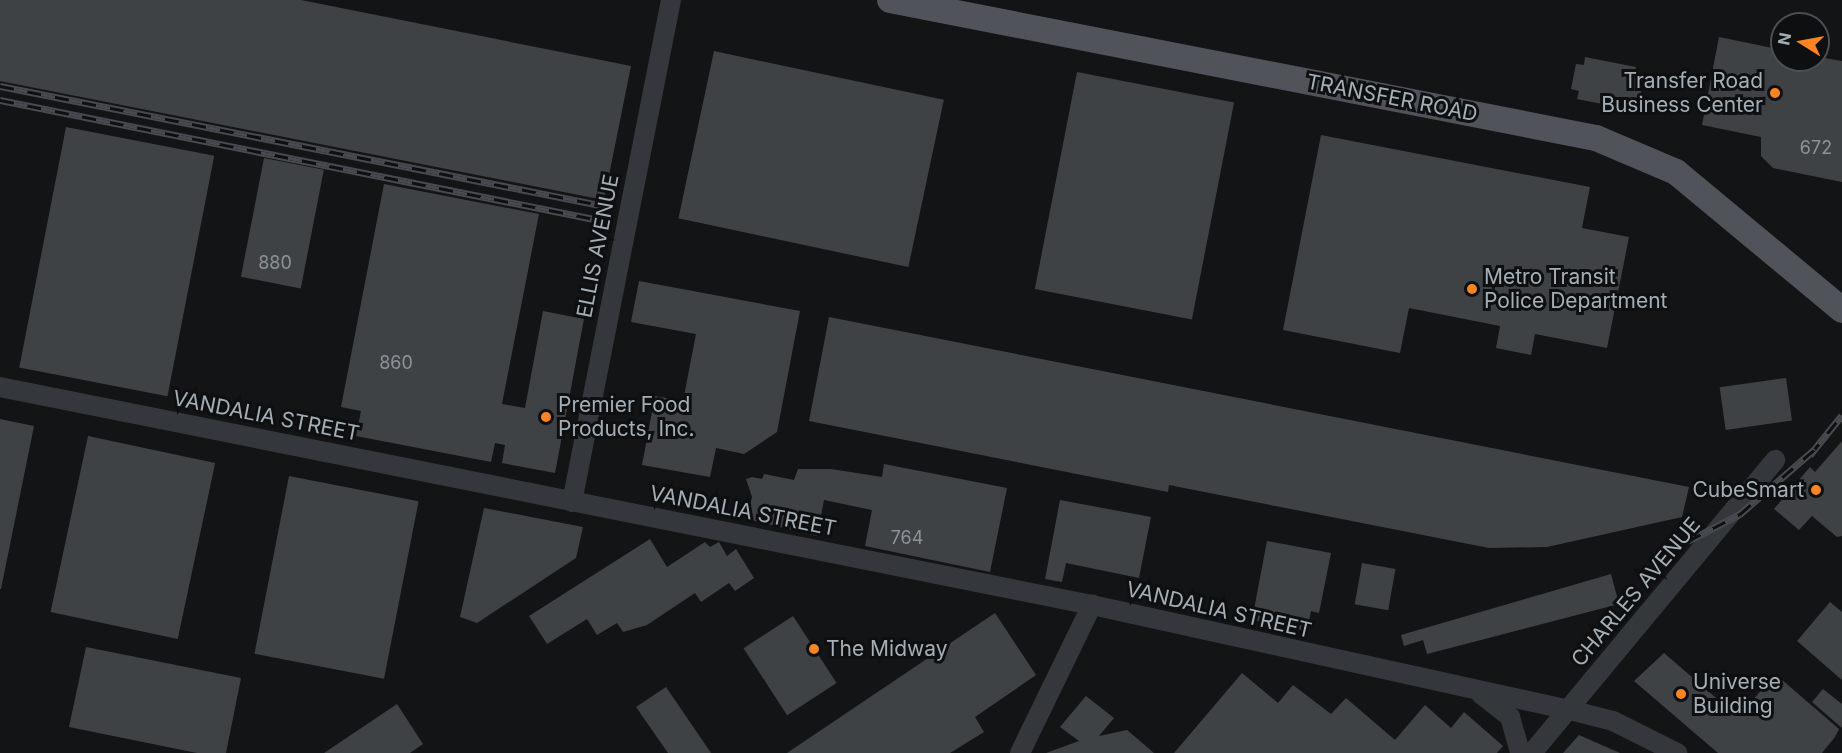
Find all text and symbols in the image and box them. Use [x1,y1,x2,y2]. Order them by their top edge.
north arrow [1770,12,1830,72]
text: N [1773,31,1795,47]
place label: Transfer Road Business Center [1601,68,1763,118]
street label: TRANSFER ROAD [1304,69,1480,127]
marker: Transfer Road Business Center [1768,86,1782,100]
house number: 672 [1800,137,1832,159]
street label: ELLIS AVENUE [572,172,624,320]
house number: 880 [258,252,292,274]
place label: Metro Transit Police Department [1484,264,1667,314]
marker: Metro Transit Police Department [1465,282,1479,296]
house number: 860 [379,352,413,374]
street label: VANDALIA STREET [171,386,361,446]
place label: Premier Food Products, Inc. [558,392,695,442]
marker: Premier Food Products, Inc. [539,410,553,424]
place label: CubeSmart [1692,477,1804,503]
street label: VANDALIA STREET [648,481,838,541]
marker: CubeSmart [1809,483,1823,497]
street label: CHARLES AVENUE [1566,512,1706,672]
house number: 764 [891,527,923,549]
street label: VANDALIA STREET [1124,576,1314,644]
place label: The Midway [826,636,948,662]
marker: The Midway [807,642,821,656]
place label: Universe Building [1693,669,1781,719]
marker: Universe Building [1674,687,1688,701]

